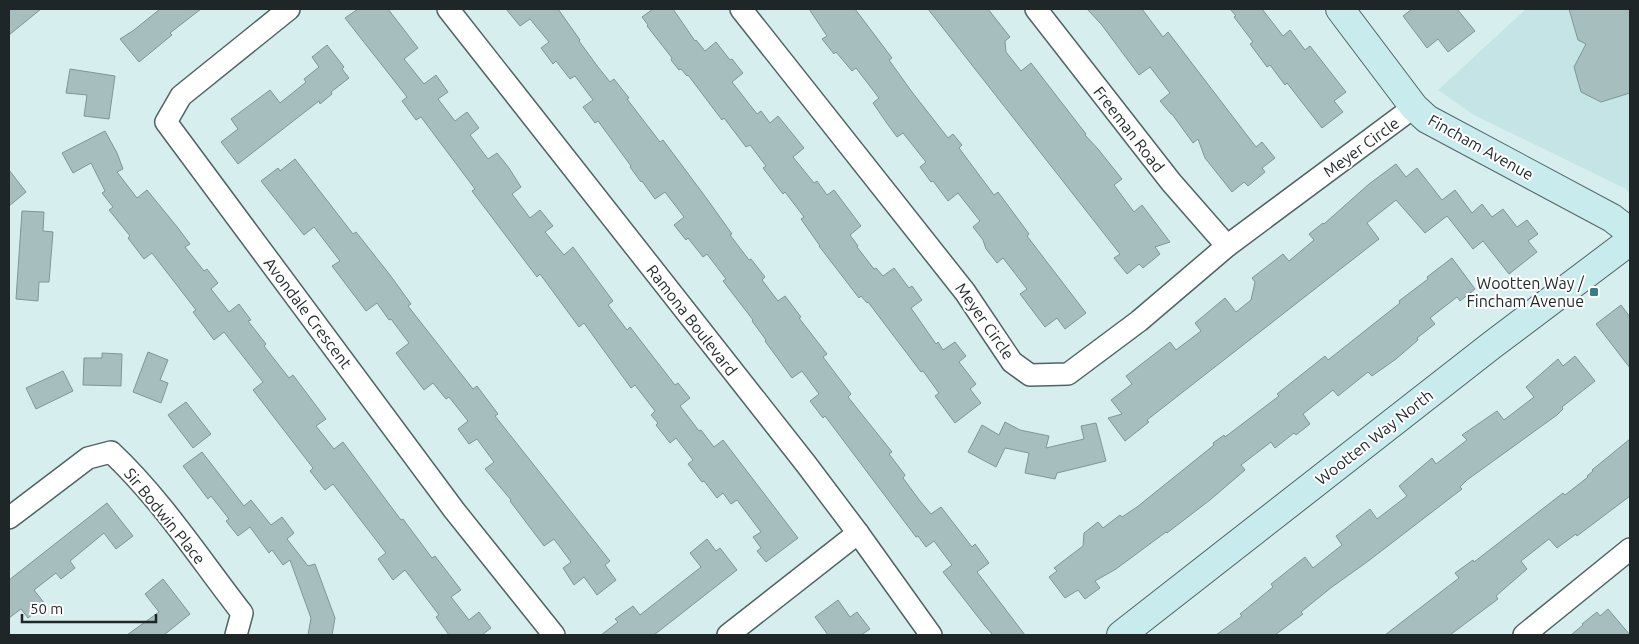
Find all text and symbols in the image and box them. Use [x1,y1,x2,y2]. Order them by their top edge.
street label: Freeman Road [1090,83,1168,175]
street label: Fincham Avenue [1425,111,1537,183]
street label: Meyer Circle [1320,114,1402,180]
street label: Avondale Crescent [260,254,356,372]
street label: Ramona Boulevard [643,261,741,379]
place label: Wootten Way / Fincham Avenue [1466,274,1585,310]
street label: Meyer Circle [952,279,1018,363]
marker: Wootten Way / Fincham Avenue [1588,286,1600,298]
street label: Wootten Way North [1312,386,1436,488]
street label: Sir Bodwin Place [121,464,209,568]
scale bar [22,592,156,624]
text: 50 m [30,600,63,617]

